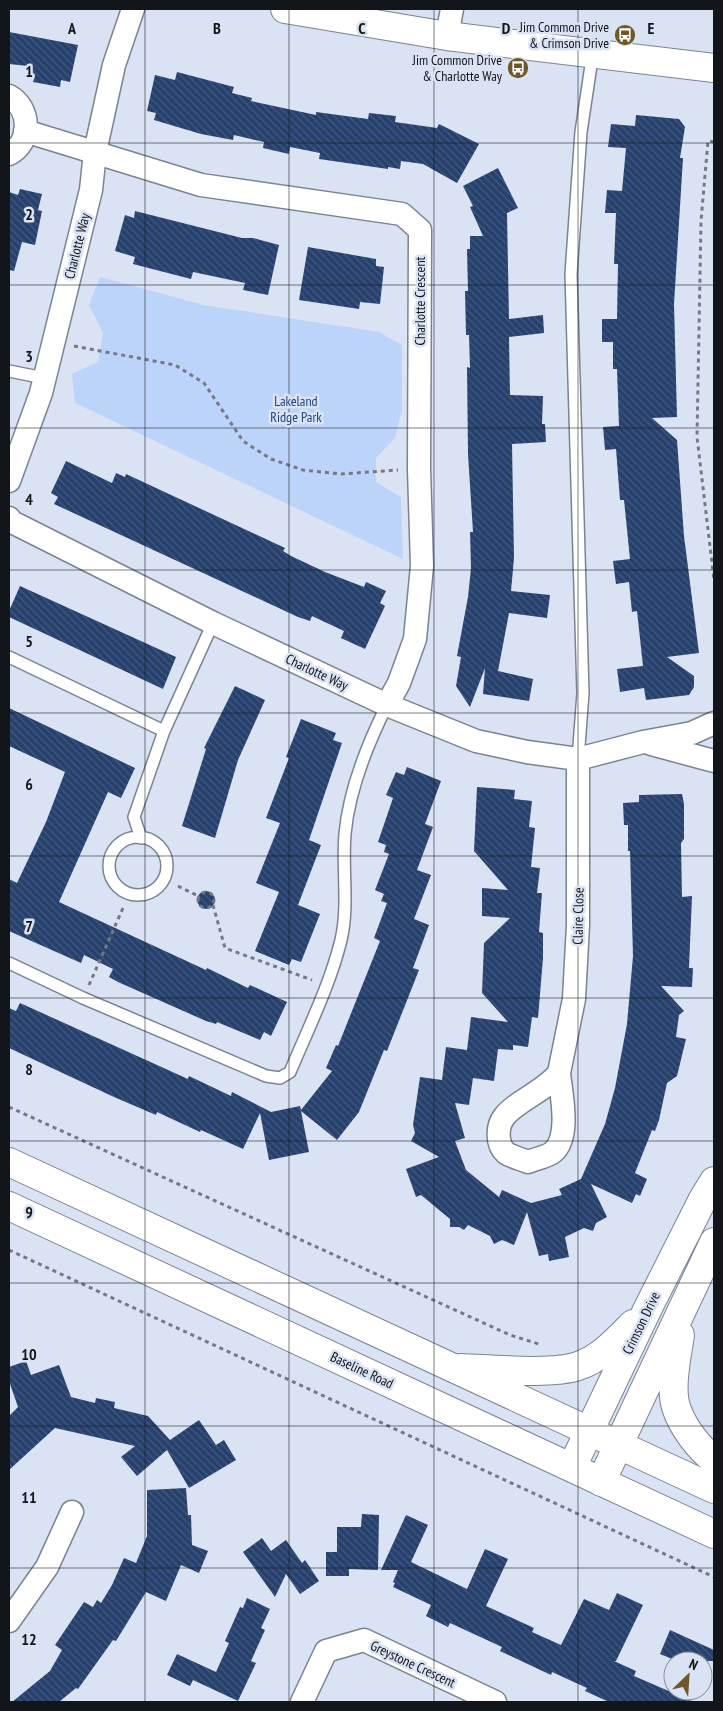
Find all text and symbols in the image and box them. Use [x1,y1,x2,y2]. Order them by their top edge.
text: A [67,18,77,38]
text: B [213,18,221,38]
text: C [358,18,366,38]
text: D [502,18,511,38]
place label: Jim Common Drive & Crimson Drive [519,18,609,52]
text: E [648,18,655,38]
bus stop icon: Jim Common Drive & Crimson Drive [613,23,637,47]
place label: Jim Common Drive & Charlotte Way [412,51,503,85]
bus stop icon: Jim Common Drive & Charlotte Way [506,56,530,80]
text: 1 [25,61,33,81]
text: 2 [25,204,33,224]
street label: Charlotte Way [60,210,94,281]
street label: Charlotte Crescent [411,256,429,345]
text: 3 [25,346,33,366]
park label: Lakeland Ridge Park [270,392,322,426]
text: 4 [25,489,33,509]
text: 5 [25,631,33,651]
street label: Charlotte Way [283,650,352,695]
text: 6 [25,774,33,794]
street label: Claire Close [569,887,588,945]
text: 7 [25,916,33,936]
text: 8 [25,1059,33,1079]
text: 9 [25,1202,33,1222]
street label: Crimson Drive [618,1289,664,1357]
text: 10 [21,1344,37,1364]
street label: Baseline Road [327,1348,397,1392]
text: 11 [21,1487,37,1507]
text: 12 [21,1629,37,1649]
street label: Greystone Crescent [367,1636,459,1692]
north arrow [663,1651,713,1701]
text: N [686,1654,701,1674]

